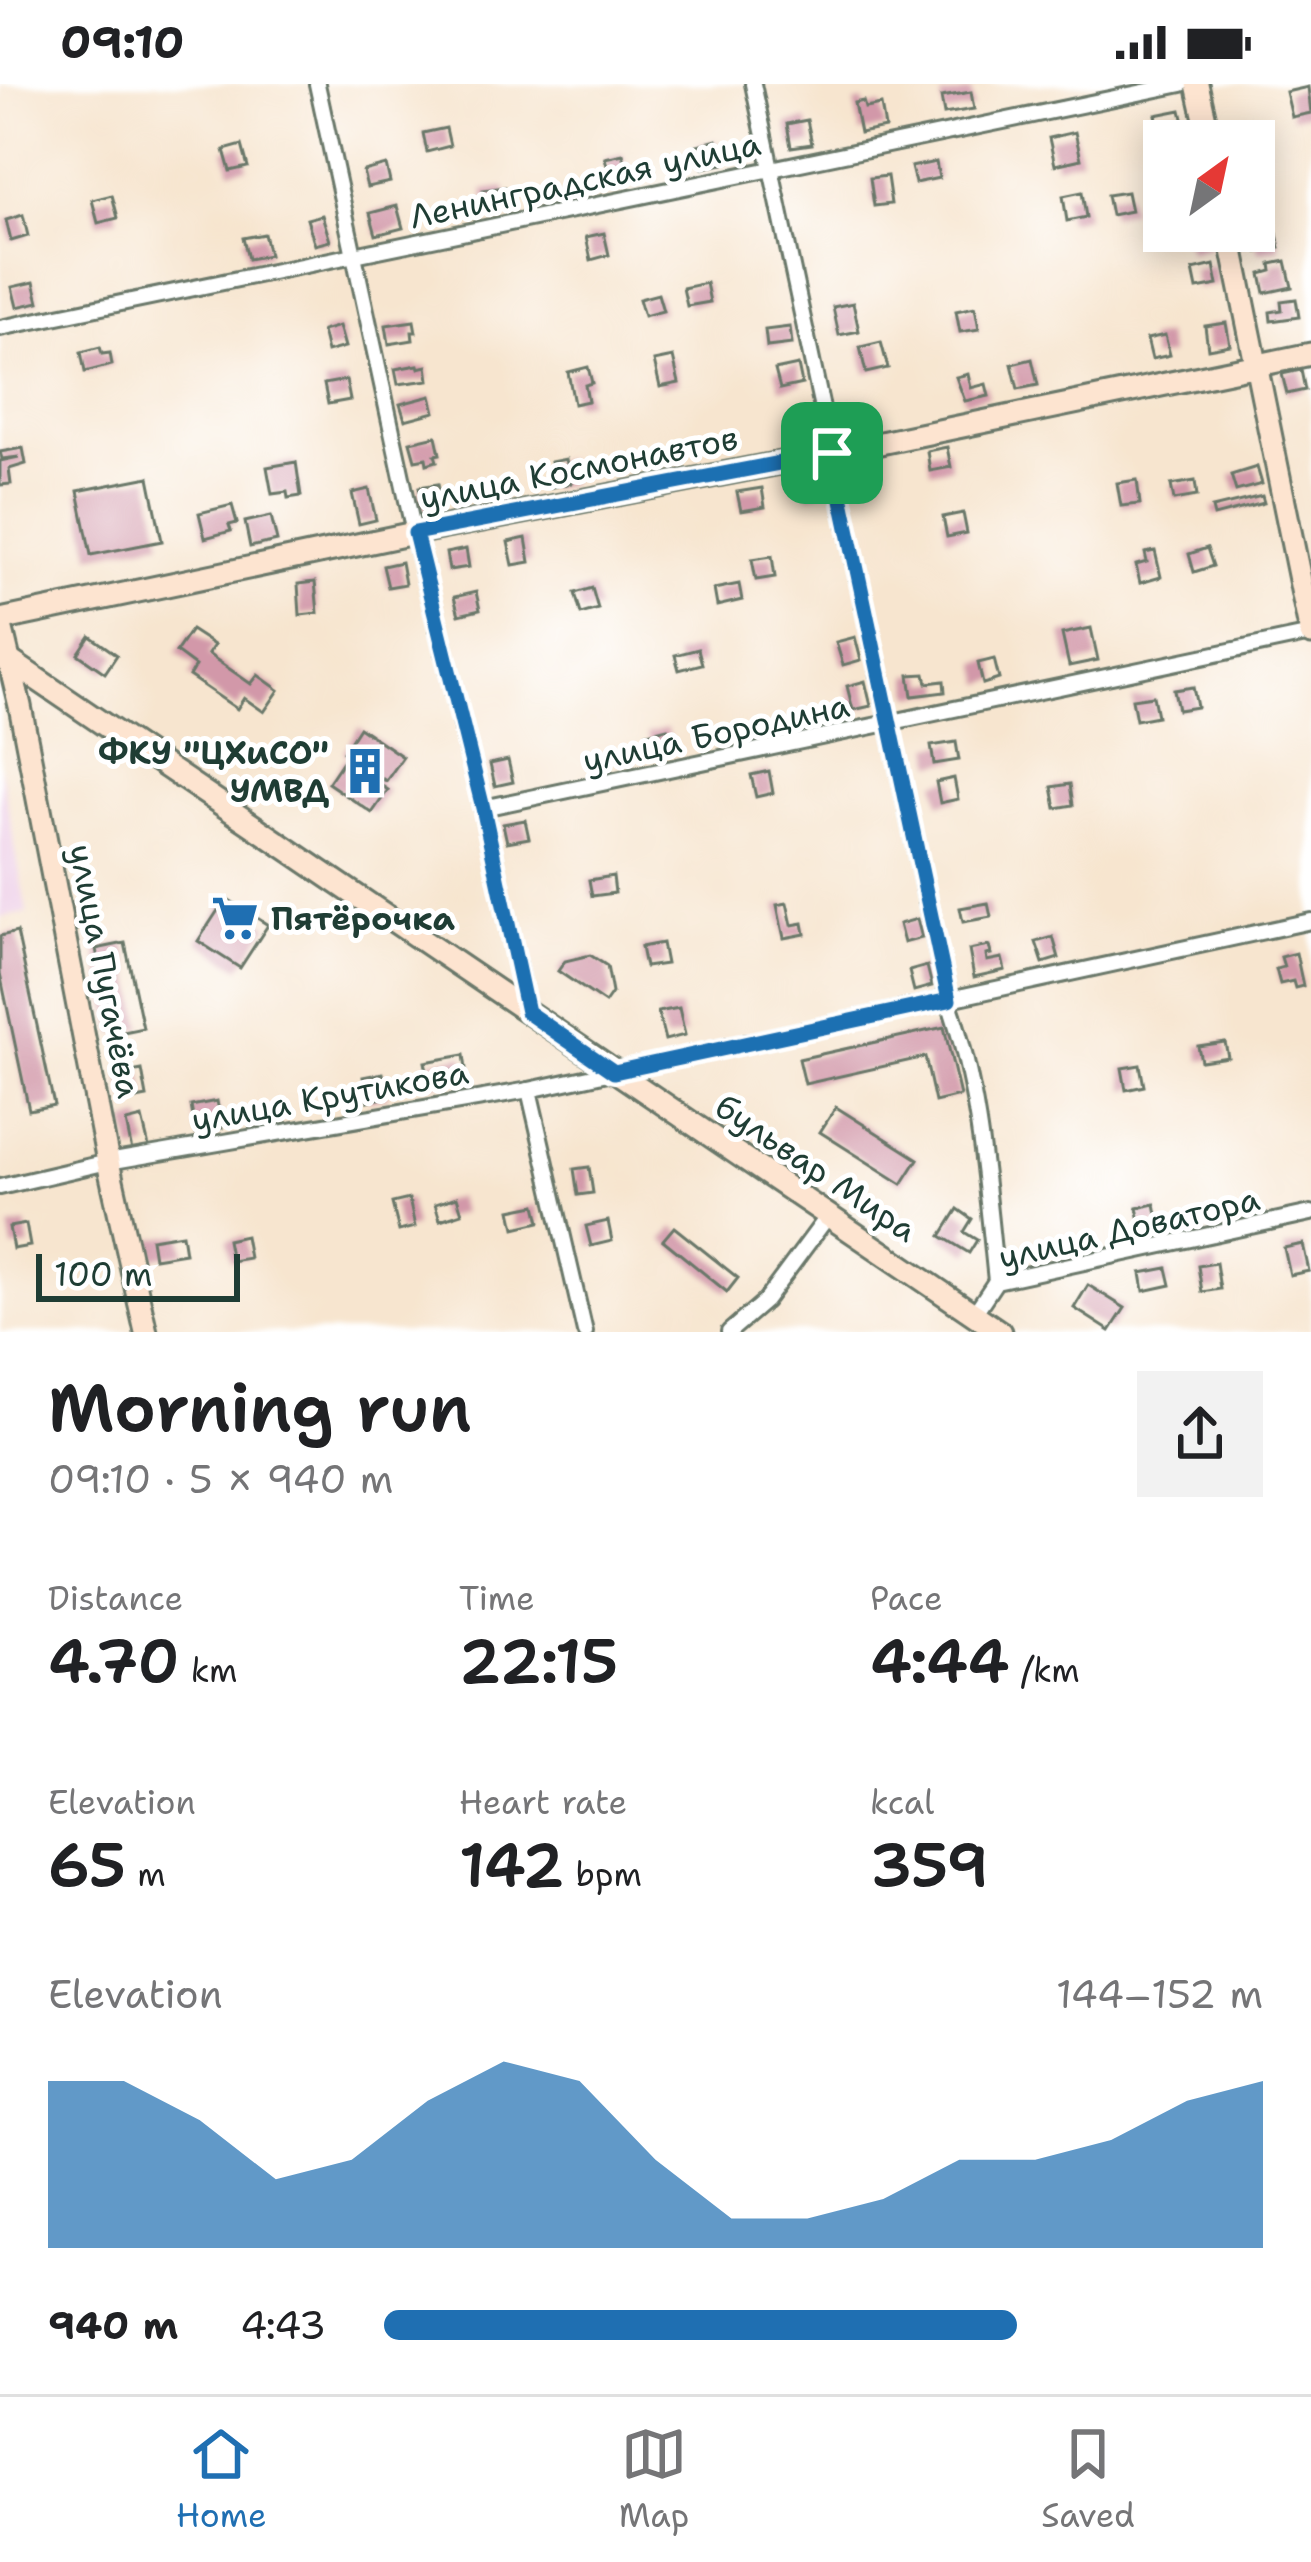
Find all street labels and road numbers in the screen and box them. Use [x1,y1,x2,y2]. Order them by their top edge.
street label: Ленинградская улица [405,121,765,239]
street label: улица Космонавтов [416,415,742,521]
street label: улица Бородина [579,683,853,783]
street label: улица Пугачёва [58,840,152,1102]
street label: улица Крутикова [188,1050,472,1142]
street label: бульвар Мира [706,1084,926,1252]
street label: улица Доватора [994,1176,1264,1280]

